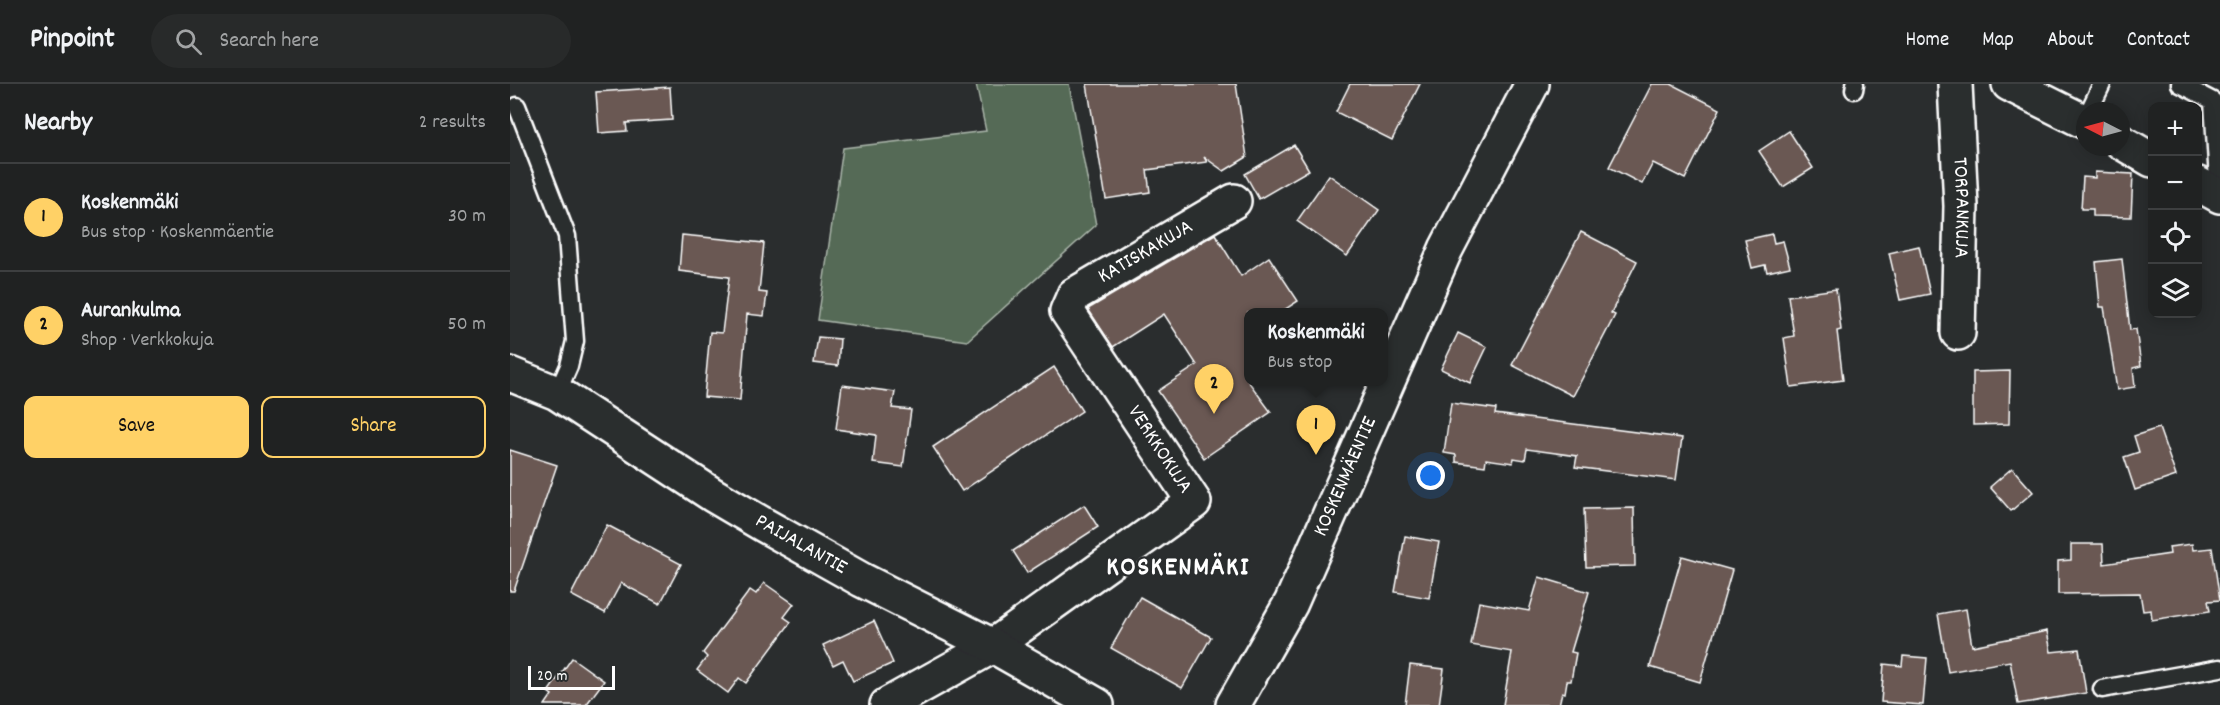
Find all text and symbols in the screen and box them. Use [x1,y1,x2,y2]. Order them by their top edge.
search box [151,14,571,68]
text: Pinpoint [30,21,115,61]
icon: search [172,25,205,58]
text: Search here [220,26,319,57]
text: Home [1905,26,1949,56]
text: Map [1982,26,2014,56]
text: About [2047,26,2094,56]
text: Contact [2127,26,2190,56]
north arrow [2076,102,2130,156]
map controls [2148,102,2202,318]
button: + [2148,102,2202,156]
text: Nearby [24,105,92,142]
text: 2 results [419,109,486,137]
button: − [2148,156,2202,210]
street label: TORPANKUJA [1944,157,1976,259]
text: Koskenmäki [81,188,178,219]
text: 1 [41,203,46,231]
text: 30 m [448,203,486,231]
button: locate [2148,210,2202,264]
street label: KATISKAKUJA [1093,213,1199,292]
text: Bus stop · Koskenmäentie [81,219,274,247]
button: layers [2148,264,2202,318]
text: Aurankulma [81,296,180,327]
popup [1244,308,1388,386]
text: 2 [39,311,48,339]
text: 50 m [448,311,486,339]
text: Koskenmäki [1267,318,1365,349]
text: Shop · Verkkokuja [81,327,213,355]
text: Bus stop [1267,349,1332,377]
pin: 2 [1194,364,1234,414]
button: Save [24,396,249,458]
button: Share [261,396,486,458]
street label: VERKKOKUJA [1119,400,1199,500]
pin: 1 [1296,406,1336,455]
street label: KOSKENMÄENTIE [1307,412,1386,542]
your location [1416,461,1445,490]
street label: PAIJALANTIE [749,507,852,584]
district label: KOSKENMÄKI [1106,549,1250,588]
scale bar [528,663,615,690]
text: 20 m [537,665,567,688]

